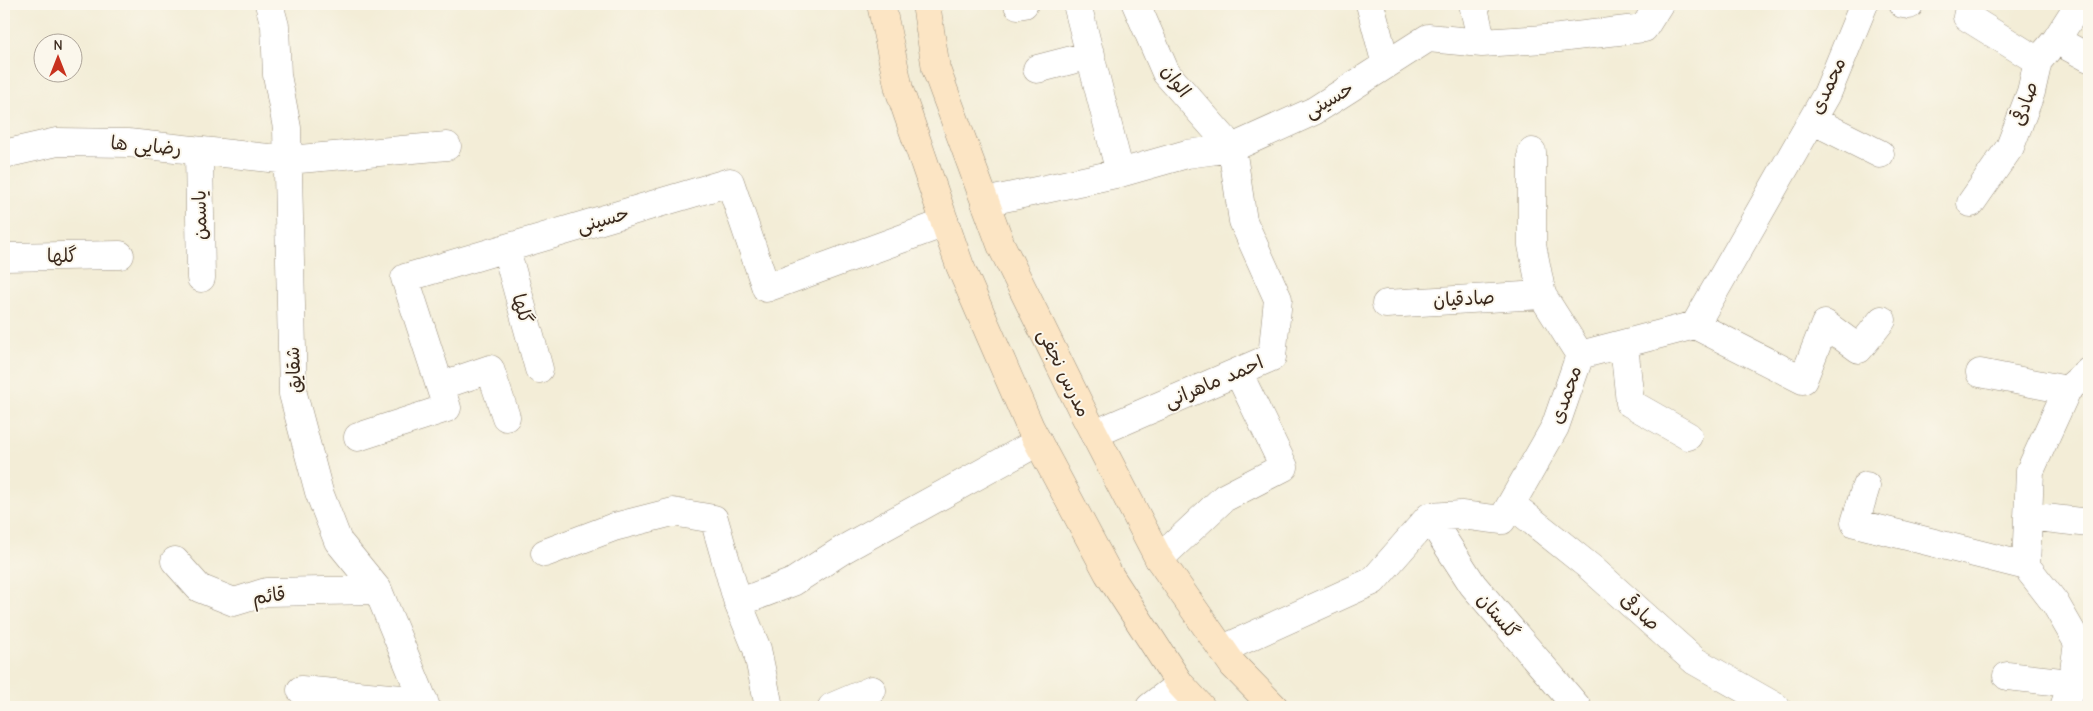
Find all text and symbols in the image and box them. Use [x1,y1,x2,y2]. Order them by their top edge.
north arrow [32,32,82,82]
text: N [53,37,63,54]
street label: محمدی [1805,54,1851,118]
street label: الوان [1157,60,1195,102]
street label: حسینی [1300,77,1358,124]
street label: صادقی [2005,78,2043,129]
street label: رضایی ها [110,132,182,161]
street label: یاسمن [189,190,211,240]
street label: حسینی [574,202,632,239]
street label: گلها [47,245,77,267]
street label: صادقیان [1433,286,1495,312]
street label: گلها [507,291,537,327]
street label: مدرس نجفی [1032,325,1095,421]
street label: شقایق [282,346,306,394]
street label: احمد ماهرانی [1161,351,1267,414]
street label: محمدی [1545,363,1587,427]
street label: قائم [251,583,287,612]
street label: صادقی [1616,587,1666,635]
street label: گلستان [1472,589,1524,643]

